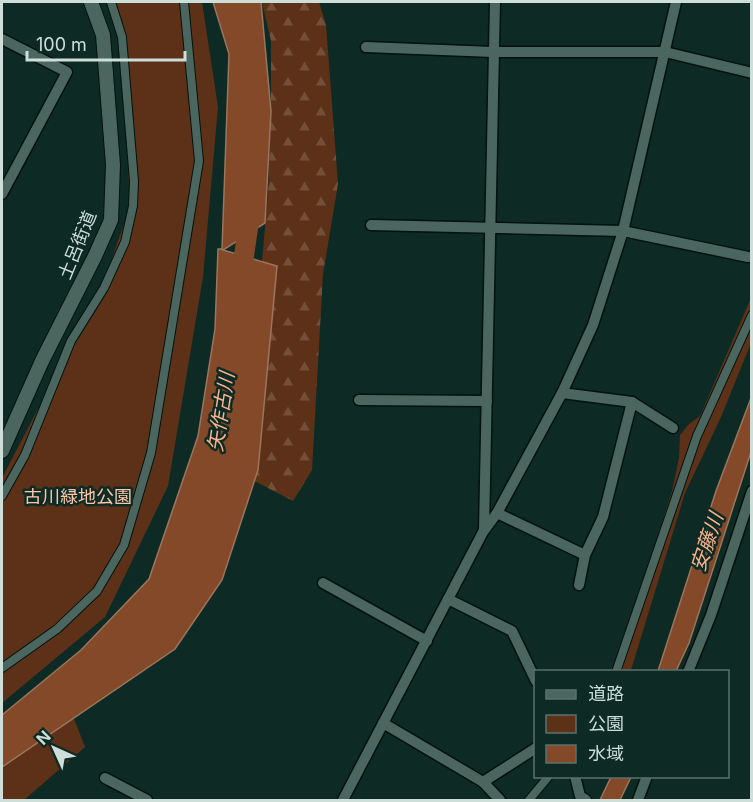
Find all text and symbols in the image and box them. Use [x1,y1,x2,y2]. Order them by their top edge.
scale bar [27,24,184,62]
text: 100 m [36,34,87,55]
street label: 土呂街道 [54,208,100,282]
water label: 矢作古川 [203,369,239,453]
park label: 古川緑地公園 [24,486,132,507]
water label: 安藤川 [686,508,729,574]
legend [534,670,729,778]
text: 道路 [588,683,624,704]
text: 公園 [588,713,624,734]
north arrow [24,718,84,778]
text: N [32,726,55,749]
text: 水域 [588,743,624,764]

